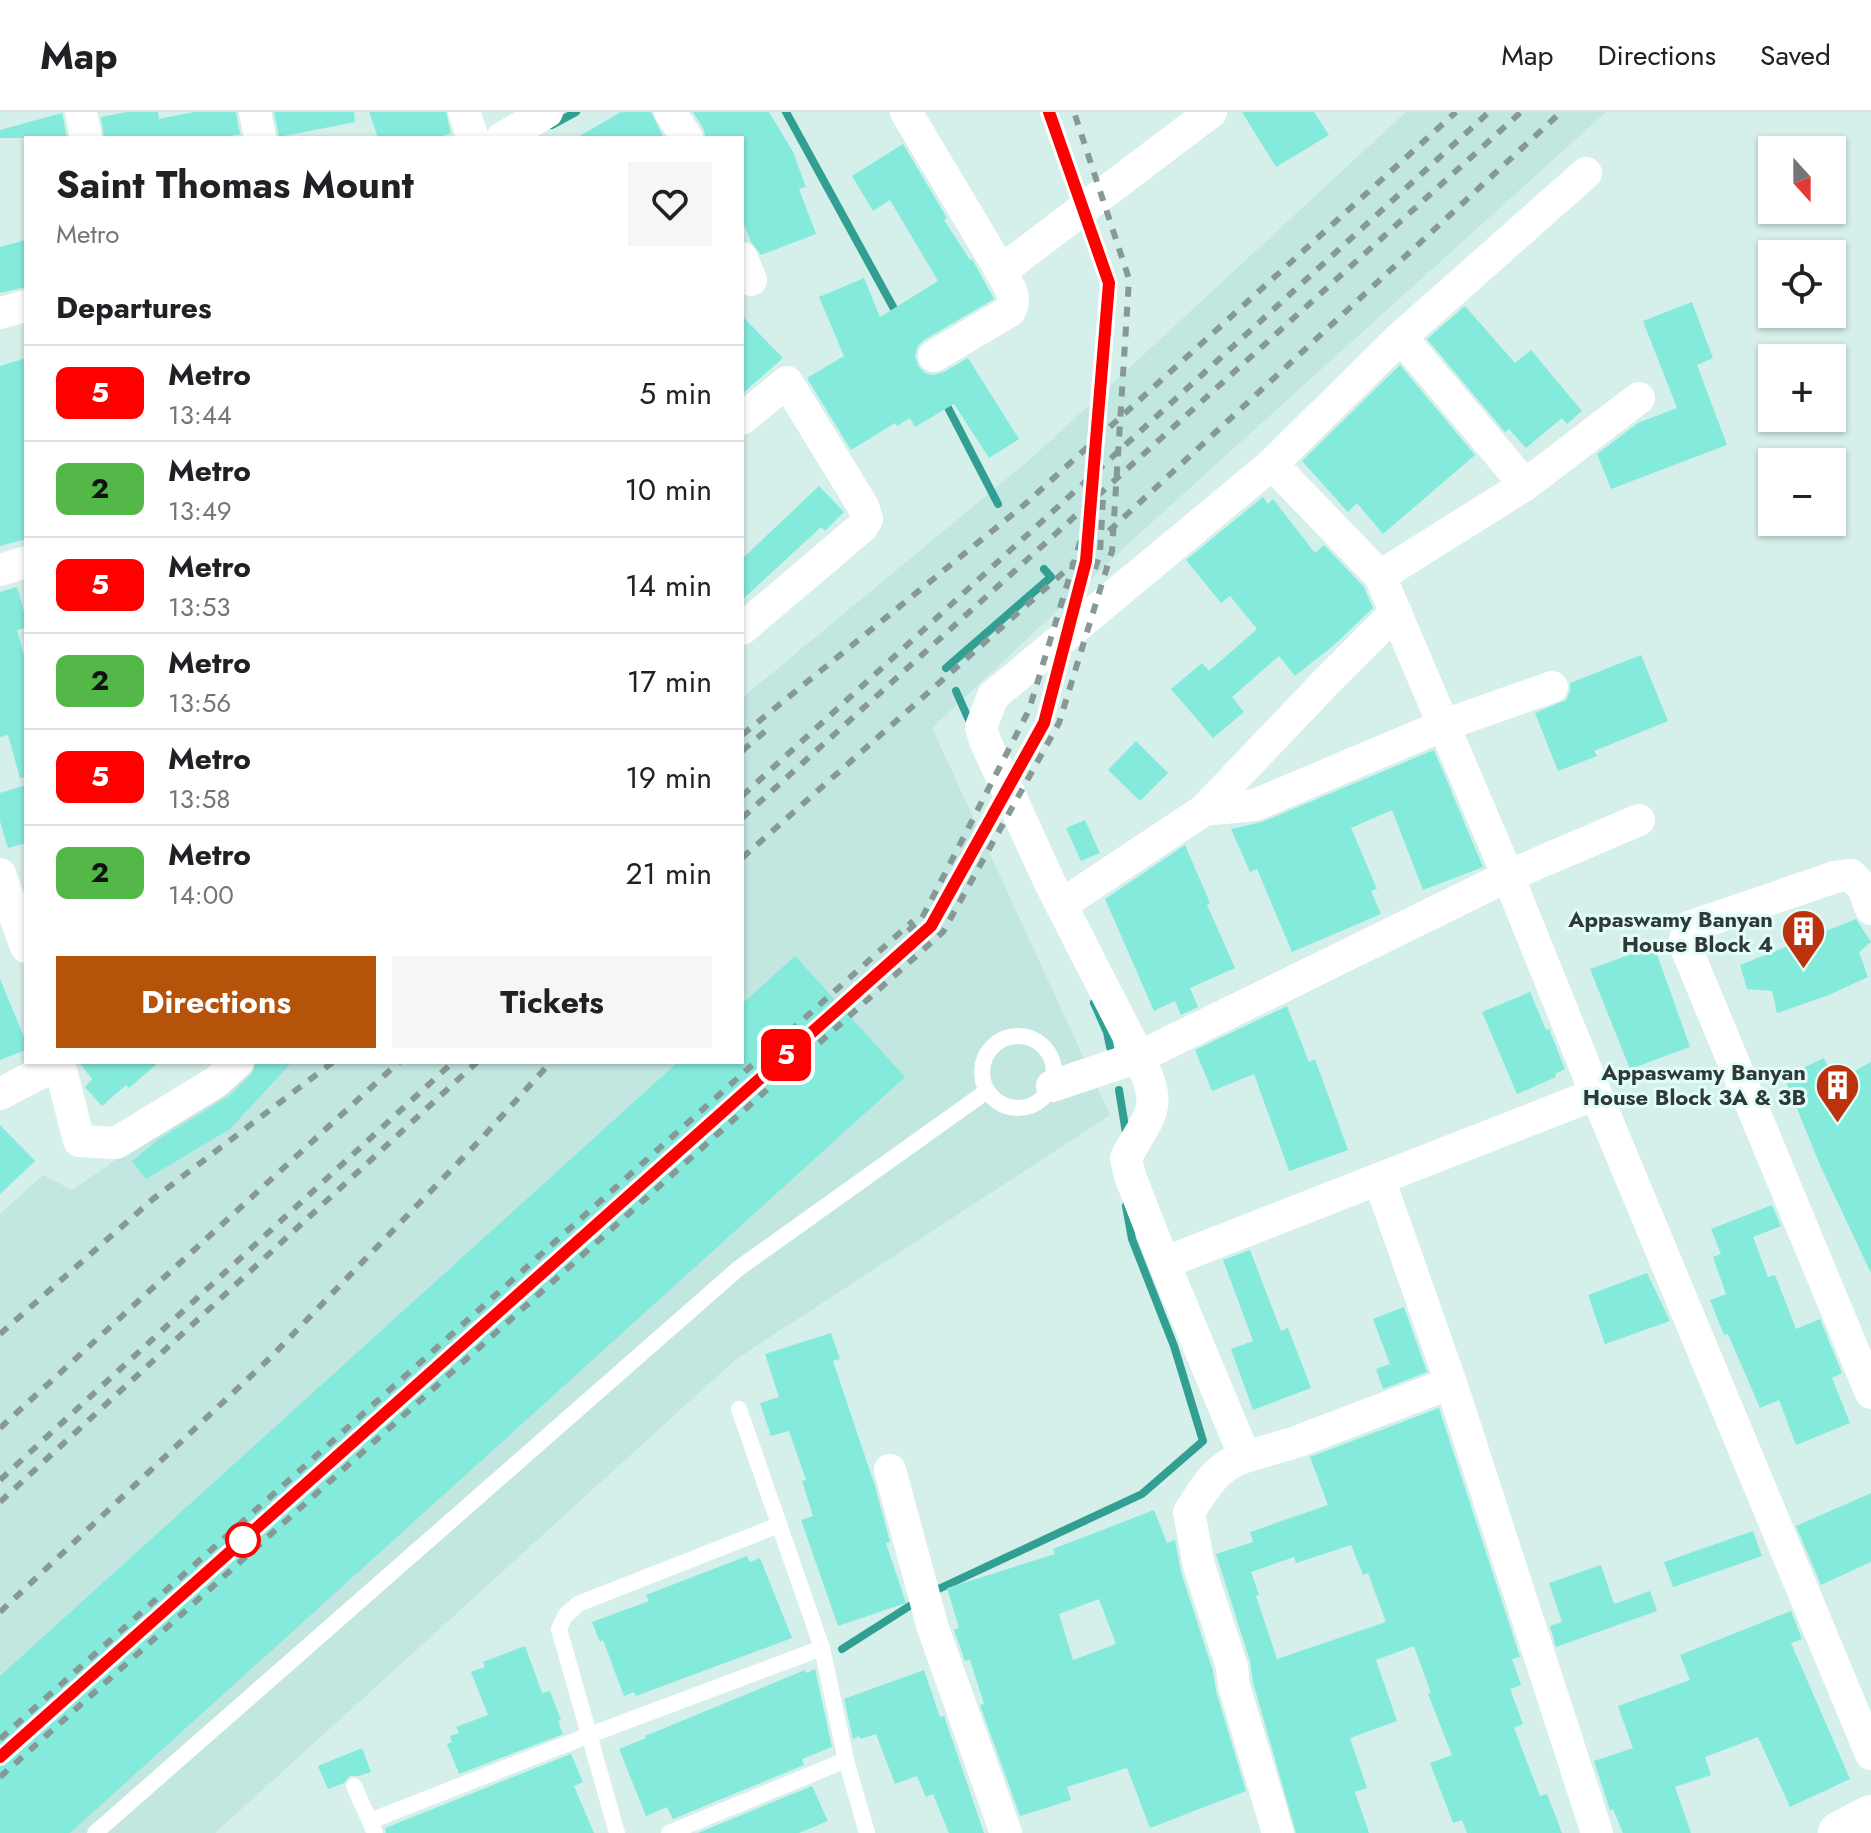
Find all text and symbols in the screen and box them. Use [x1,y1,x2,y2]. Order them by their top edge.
text: Map [40,28,118,83]
text: Map [1501,35,1553,76]
text: Directions [1597,35,1716,76]
text: Saved [1760,35,1831,76]
north arrow [1758,136,1846,224]
map controls [1758,136,1846,536]
text: Saint Thomas Mount [56,157,414,212]
button: heart [628,162,712,246]
text: Metro [56,215,119,253]
button: locate [1758,240,1846,328]
text: Departures [56,286,212,329]
button: + [1758,344,1846,432]
text: Metro [168,353,251,396]
text: 5 [91,372,109,413]
text: 5 min [639,372,712,415]
text: 13:44 [168,396,232,434]
button: − [1758,448,1846,536]
text: Metro [168,449,251,492]
text: 2 [91,468,109,509]
text: 10 min [625,468,712,511]
text: 13:49 [168,492,232,530]
text: Metro [168,545,251,588]
text: 5 [91,564,109,605]
text: 14 min [625,564,712,607]
text: 13:53 [168,588,231,626]
text: Metro [168,641,251,684]
text: 2 [91,660,109,701]
text: 17 min [627,660,712,703]
text: 13:56 [168,684,231,722]
text: Metro [168,737,251,780]
text: 5 [91,756,109,797]
text: 19 min [625,756,712,799]
text: 13:58 [168,780,231,818]
text: Metro [168,833,251,876]
text: 2 [91,852,109,893]
text: 21 min [625,852,712,895]
text: 14:00 [168,876,234,914]
place label: Appaswamy Banyan House Block 4 [1567,903,1773,960]
building icon: Appaswamy Banyan House Block 4 [1780,908,1828,971]
button: Directions [56,956,376,1048]
button: Tickets [392,956,712,1048]
line badge: 5 [760,1029,812,1081]
text: 5 [777,1034,795,1075]
place label: Appaswamy Banyan House Block 3A & 3B [1583,1056,1806,1113]
building icon: Appaswamy Banyan House Block 3A & 3B [1813,1061,1861,1124]
unlabelled marker [226,1523,260,1557]

